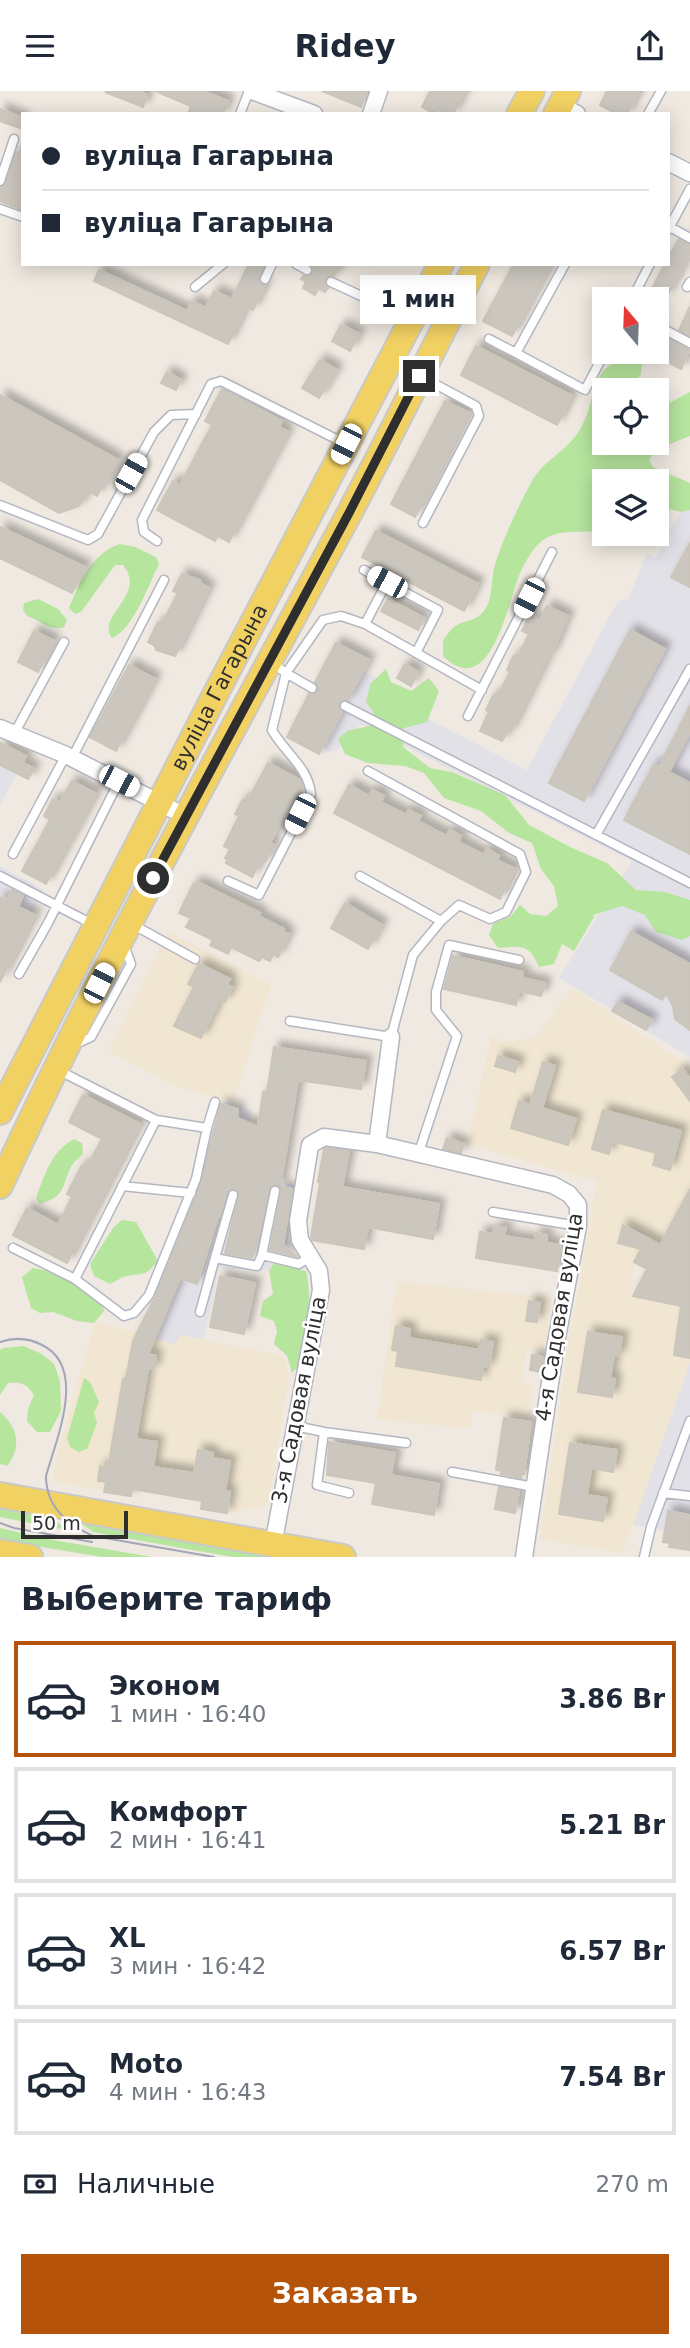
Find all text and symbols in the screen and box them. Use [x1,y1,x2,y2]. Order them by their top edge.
icon: menu [21,27,59,65]
text: Ridey [294,27,396,65]
icon: share [631,27,669,65]
text: вуліца Гагарына [84,141,334,171]
text: вуліца Гагарына [84,208,334,238]
callout: 1 мин [361,275,477,323]
text: 1 мин [381,286,455,312]
north arrow [592,287,668,364]
map controls [592,287,669,546]
route end [403,360,435,392]
button: locate [592,378,669,455]
car [328,421,365,467]
car [112,450,151,496]
button: layers [592,469,669,546]
car [364,563,411,601]
car [511,575,548,621]
street label: вуліца Гагарына [166,600,272,774]
car [96,762,143,800]
car [282,791,319,837]
route start [137,862,169,894]
car [81,960,118,1006]
street label: 4-я Садовая вуліца [531,1211,587,1423]
street label: 3-я Садовая вуліца [267,1294,331,1506]
scale bar [21,1508,128,1540]
text: 50 m [32,1512,81,1534]
text: Выберите тариф [21,1580,332,1618]
icon: car [25,1668,88,1731]
text: Эконом [109,1671,221,1701]
text: 3.86 Br [559,1684,665,1714]
text: 1 мин · 16:40 [109,1701,267,1727]
icon: car [25,1794,88,1857]
text: Комфорт [109,1797,247,1827]
text: 5.21 Br [559,1810,665,1840]
text: 2 мин · 16:41 [109,1827,267,1853]
icon: car [25,1920,88,1983]
text: XL [109,1923,146,1953]
text: 6.57 Br [559,1936,665,1966]
text: 3 мин · 16:42 [109,1953,267,1979]
icon: car [25,2046,88,2109]
text: Moto [109,2049,183,2079]
text: 7.54 Br [559,2062,665,2092]
text: 4 мин · 16:43 [109,2079,267,2105]
icon: cash [21,2165,59,2203]
text: Наличные [77,2169,215,2199]
text: 270 m [595,2171,669,2197]
button: Заказать [21,2254,669,2334]

